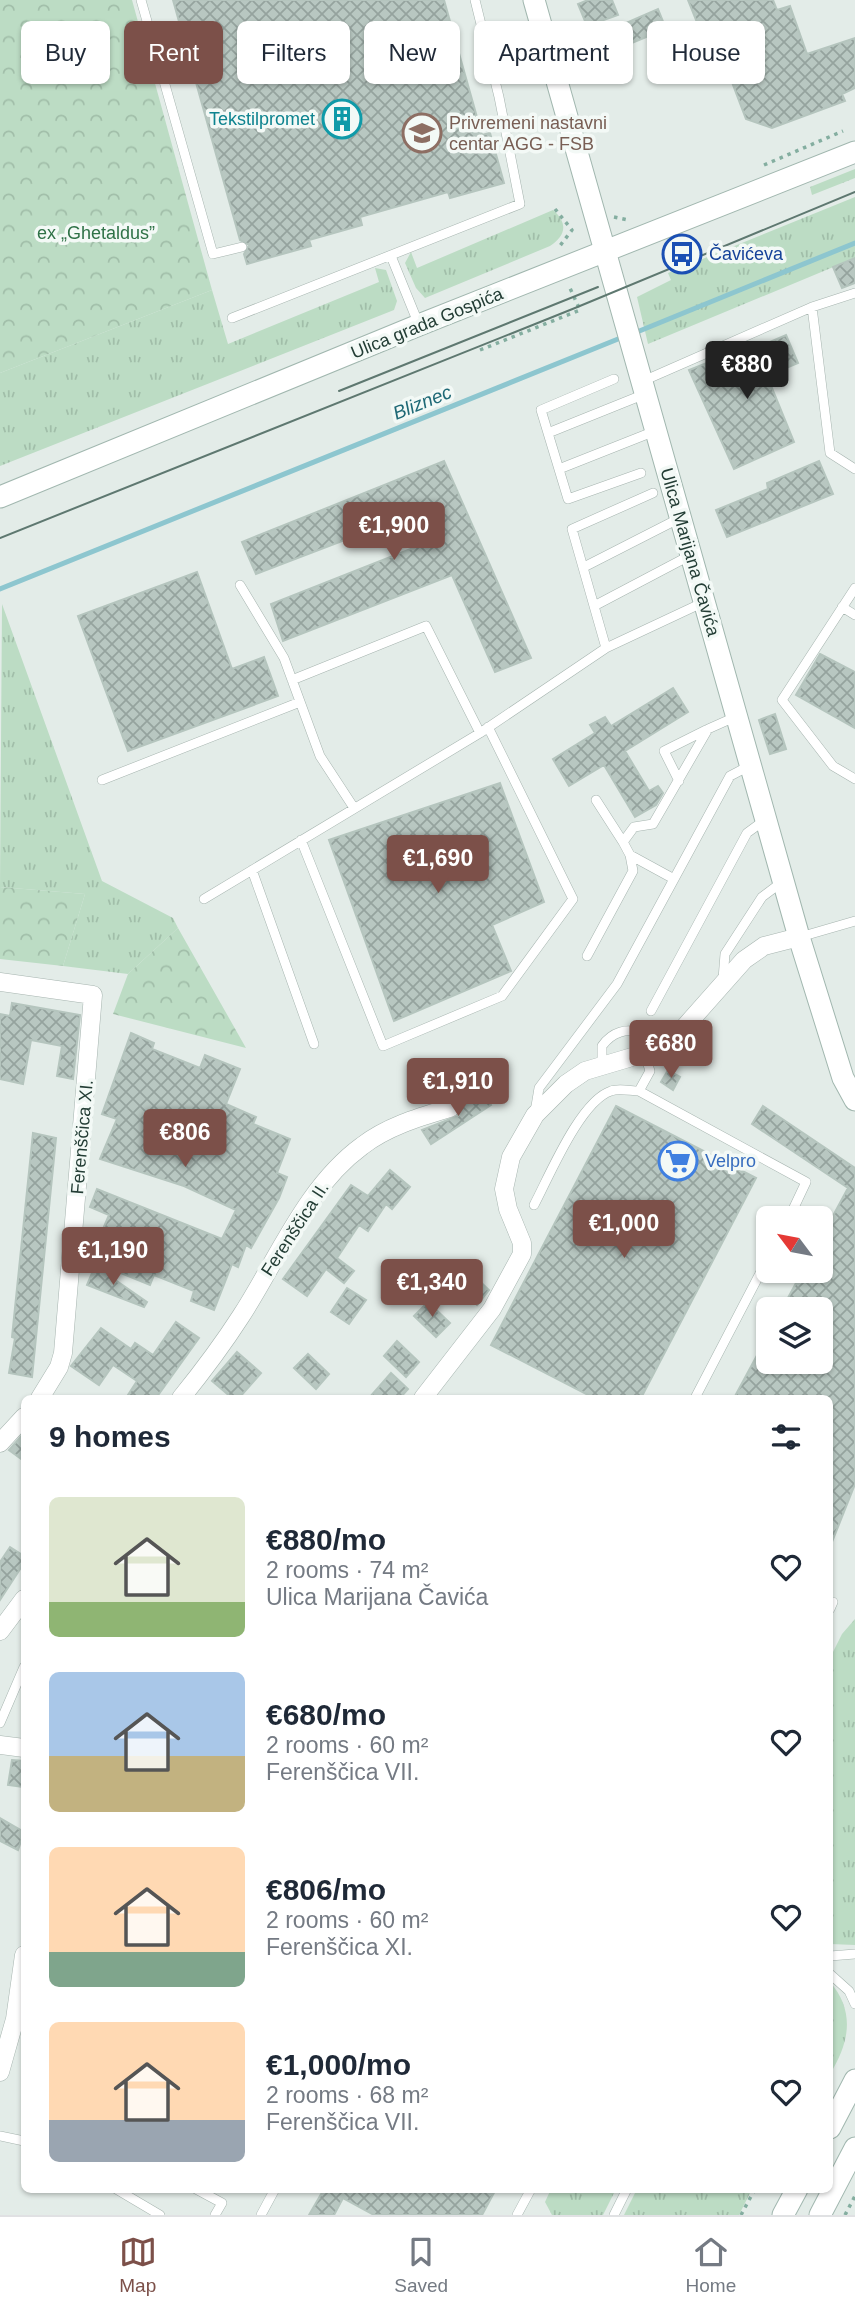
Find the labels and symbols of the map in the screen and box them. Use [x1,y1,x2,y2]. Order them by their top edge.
building icon: Tekstilpromet [321,98,363,140]
place label: Tekstilpromet [209,109,315,129]
school or university icon: Privremeni nastavni centar AGG - FSB [401,112,443,154]
place label: Privremeni nastavni centar AGG - FSB [449,113,607,154]
park label: ex „Ghetaldus” [37,223,155,243]
bus stop icon: Čavićeva [661,233,703,275]
place label: Čavićeva [709,243,784,264]
street label: Ulica grada Gospića [348,283,507,363]
pin: €880 [706,342,788,401]
water label: Bliznec [390,381,455,424]
street label: Ulica Marijana Čavića [656,465,725,639]
pin: €1,900 [337,503,451,562]
pin: €1,690 [381,836,495,895]
pin: €680 [630,1020,712,1080]
pin: €1,910 [401,1058,515,1118]
street label: Ferenščica XI. [67,1079,97,1195]
pin: €806 [144,1110,226,1169]
supermarket icon: Velpro [657,1140,699,1182]
place label: Velpro [705,1151,756,1171]
street label: Ferenščica II. [257,1178,333,1280]
pin: €1,000 [567,1200,681,1260]
north arrow [756,1206,833,1283]
pin: €1,190 [56,1228,170,1287]
pin: €1,340 [375,1260,489,1319]

